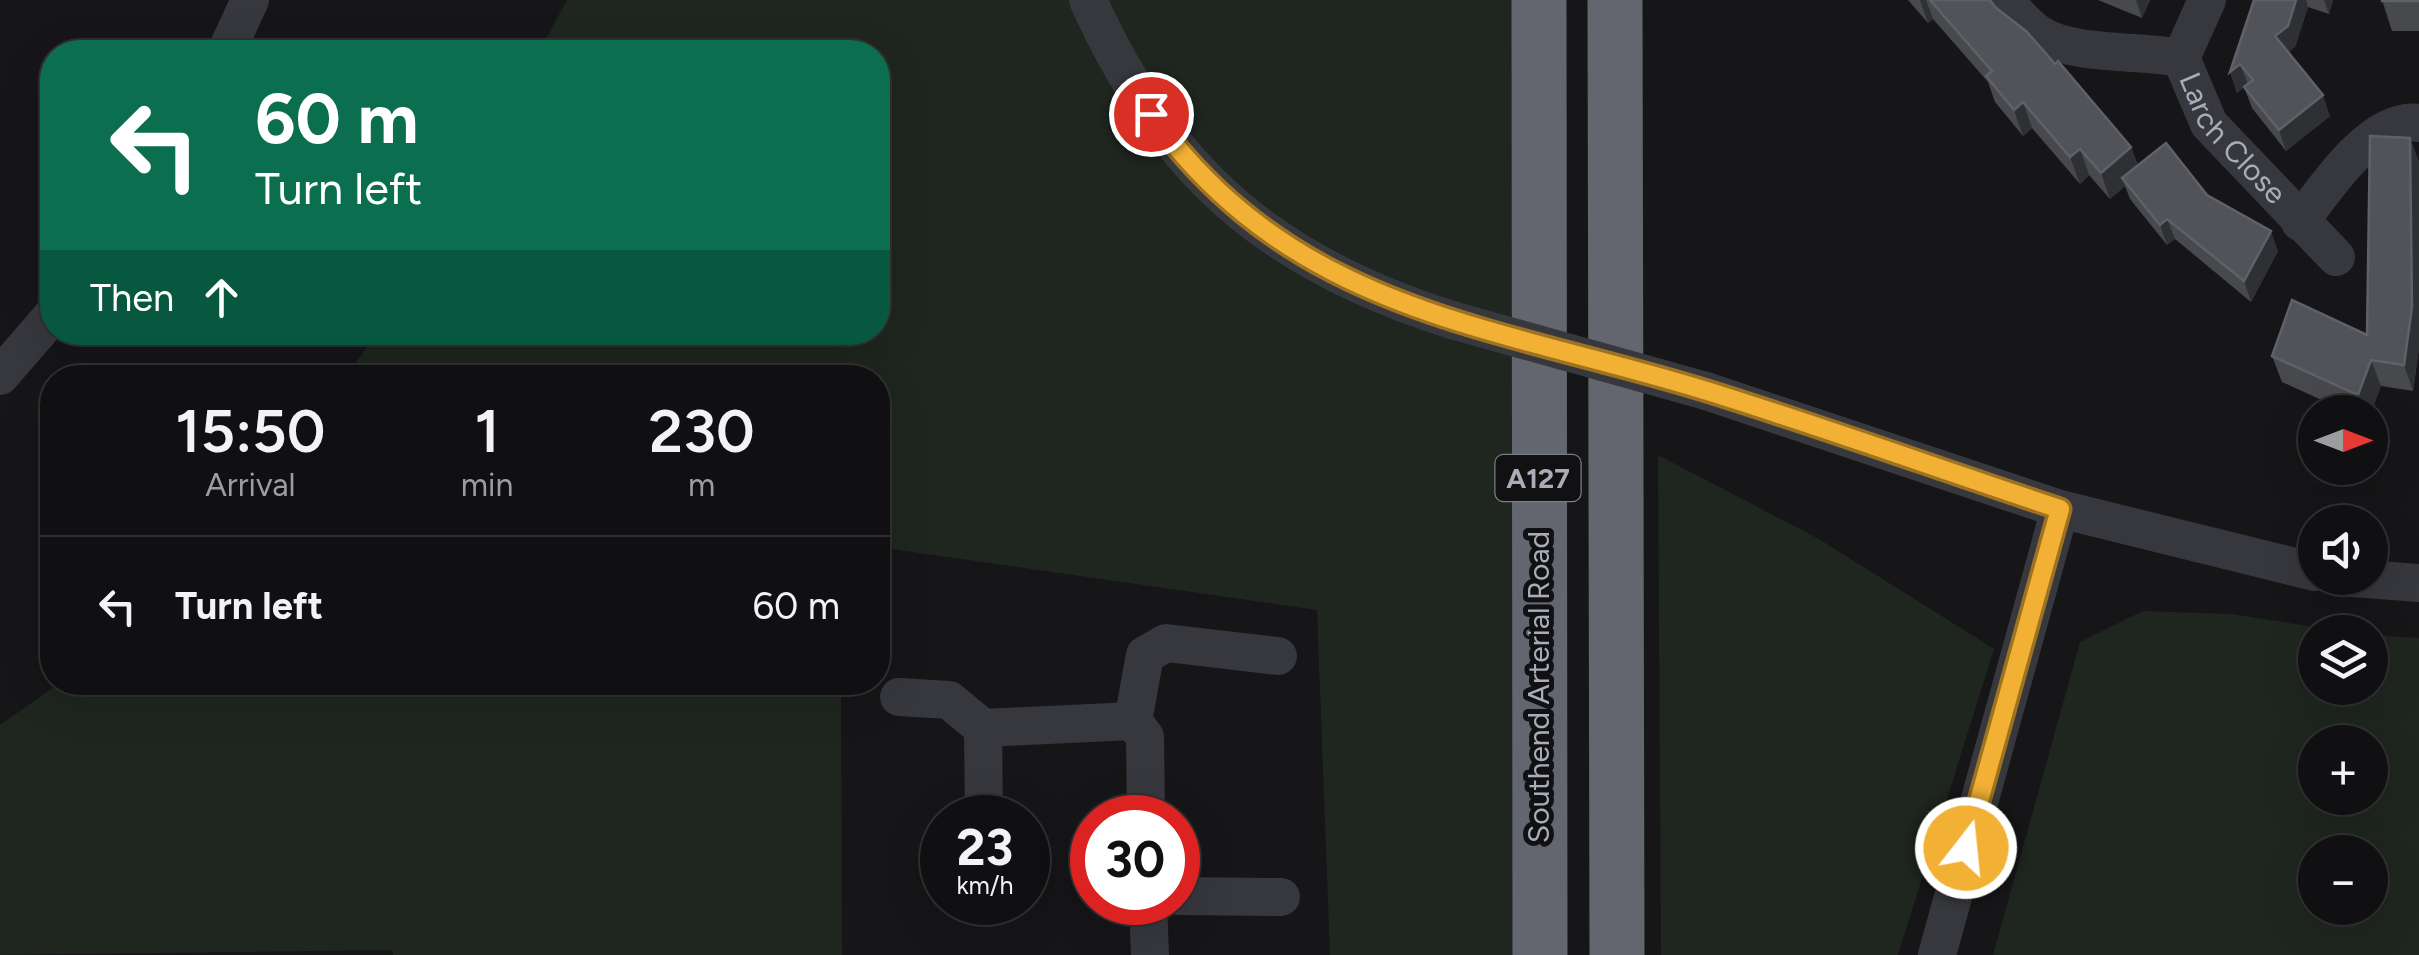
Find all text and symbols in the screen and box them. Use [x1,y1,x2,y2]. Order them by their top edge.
street label: Larch Close [2171,67,2294,211]
pin [1109,72,1194,157]
text: 60 m [255,76,419,161]
icon: left [90,80,220,210]
icon: arrive [1124,87,1179,142]
text: Turn left [255,161,422,215]
icon: ahead [194,270,249,325]
text: Then [90,275,174,321]
text: 15:50 [175,395,325,467]
text: 1 [474,395,500,467]
text: 230 [649,395,755,467]
north arrow [2298,395,2388,485]
map controls [2298,395,2388,925]
road number: A127 [1496,455,1580,501]
text: Arrival [205,466,296,504]
text: min [461,466,513,504]
text: m [688,466,715,504]
button: sound [2298,505,2388,595]
street label: Southend Arterial Road [1520,531,1557,843]
icon: left [90,579,145,634]
text: Turn left [175,583,323,629]
text: 60 m [752,583,840,629]
button: layers [2298,615,2388,705]
button: + [2298,725,2388,815]
speed limit sign: 30 [1070,795,1200,925]
position arrow [1914,796,2018,900]
text: 23 [957,817,1013,878]
button: − [2298,835,2388,925]
text: km/h [956,870,1014,900]

